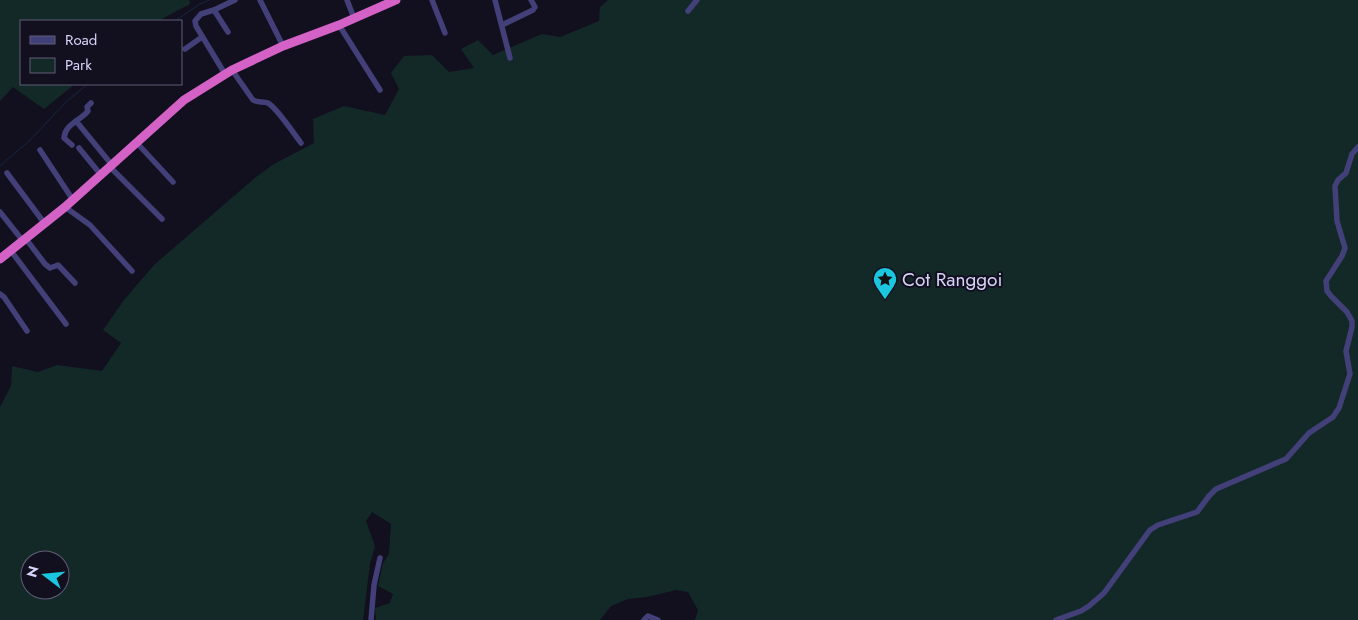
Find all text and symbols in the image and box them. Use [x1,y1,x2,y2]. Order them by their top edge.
legend [20,20,182,85]
text: Road [65,29,97,51]
text: Park [65,54,92,76]
place icon: Cot Ranggoi [872,266,898,300]
place label: Cot Ranggoi [902,266,1002,293]
north arrow [20,550,70,600]
text: N [21,563,44,580]

